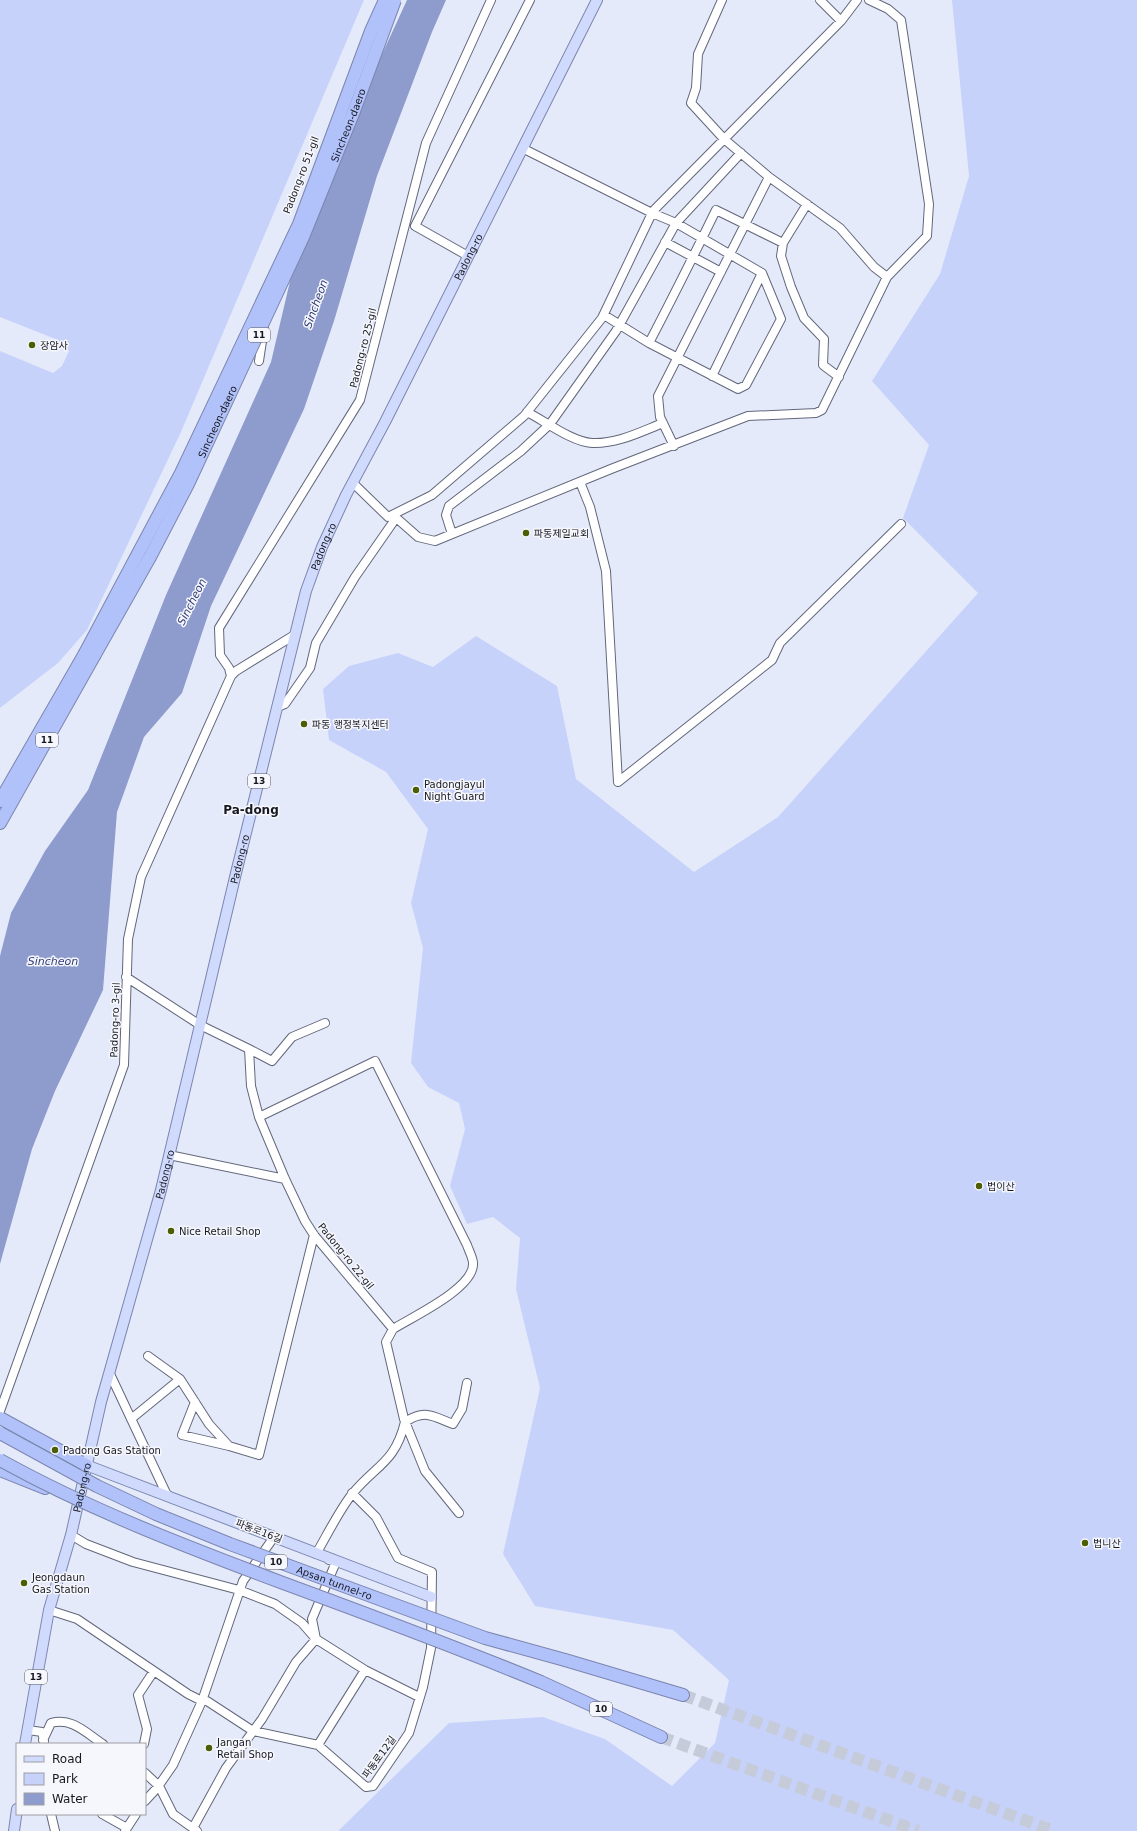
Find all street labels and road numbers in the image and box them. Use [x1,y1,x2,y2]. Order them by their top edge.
street label: Sincheon-daero [328,87,367,164]
street label: Padong-ro 51-gil [281,135,321,215]
street label: Padong-ro [452,232,484,282]
street label: Padong-ro 25-gil [348,307,378,389]
road number: 11 [248,328,270,342]
street label: Sincheon-daero [196,384,239,459]
street label: Padong-ro [309,521,338,572]
road number: 11 [36,733,58,747]
road number: 13 [248,774,270,788]
street label: Padong-ro [228,833,251,885]
street label: Padong-ro 3-gil [108,982,122,1058]
street label: Padong-ro [153,1149,176,1200]
street label: Padong-ro 22-gil [316,1221,376,1291]
street label: Padong-ro [71,1462,93,1513]
street label: 파동로16길 [234,1517,284,1545]
road number: 10 [265,1555,287,1569]
street label: Apsan tunnel-ro [295,1564,374,1601]
road number: 13 [25,1670,47,1684]
road number: 10 [590,1702,612,1716]
street label: 파동로12길 [360,1734,398,1780]

